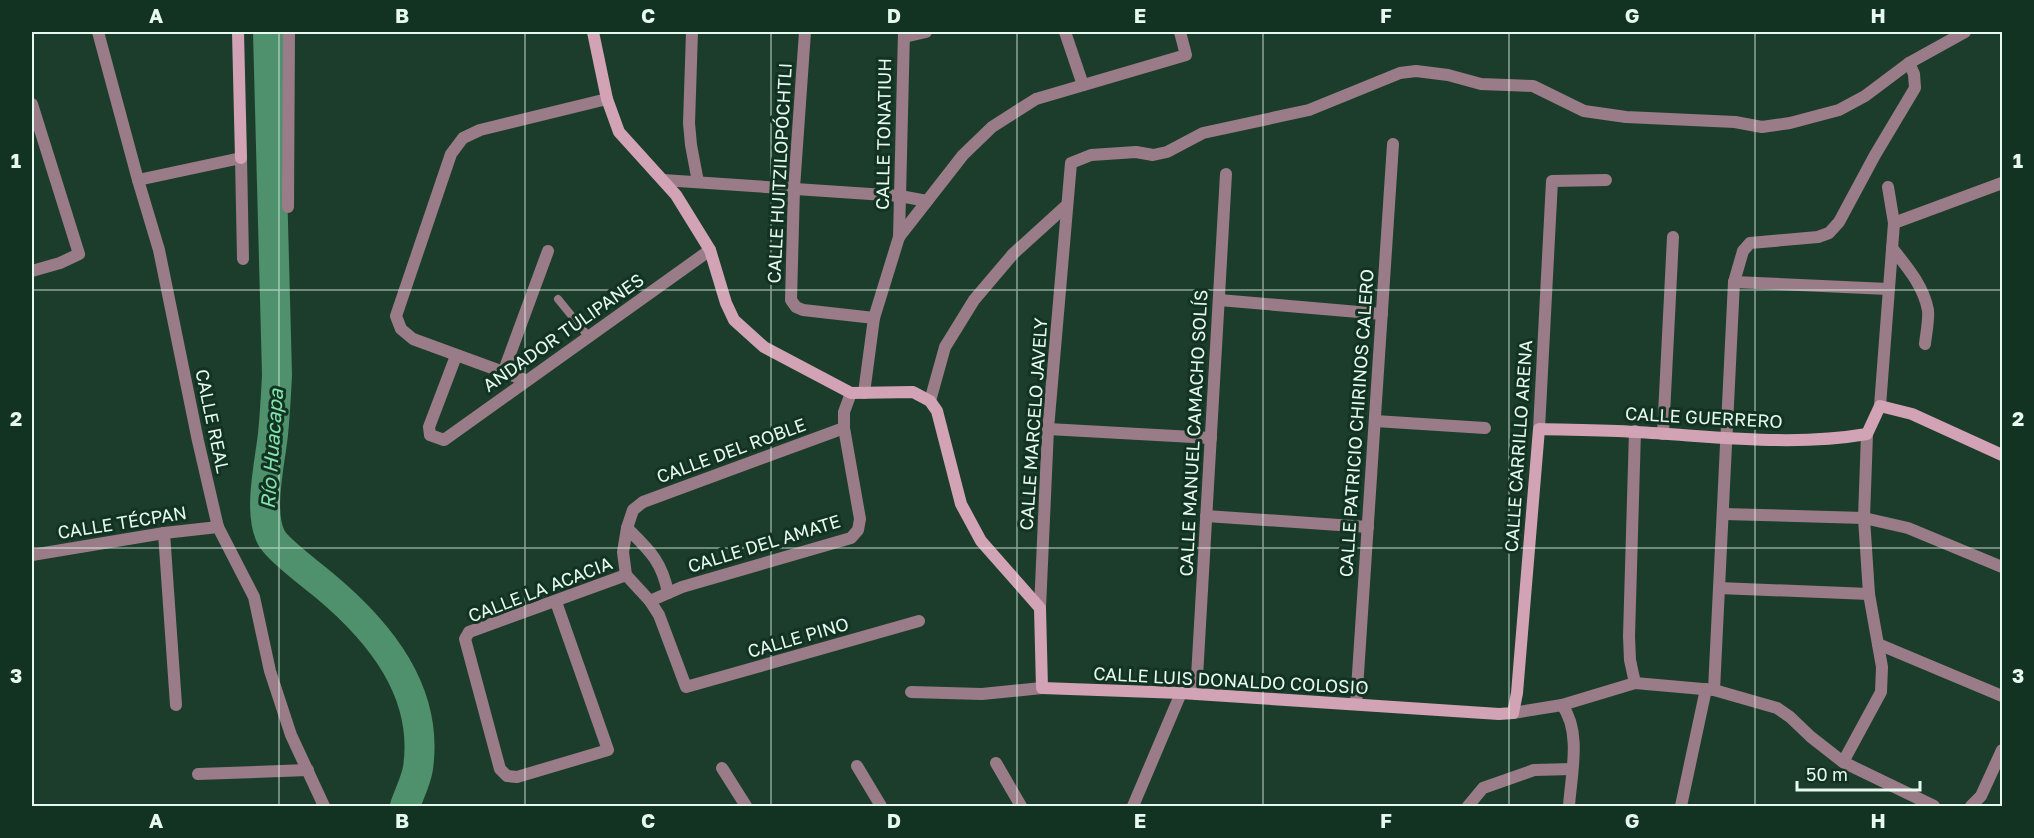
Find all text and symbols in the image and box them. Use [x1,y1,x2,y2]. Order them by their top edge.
text: A [149,3,163,27]
text: B [395,3,409,27]
text: C [641,3,655,27]
text: D [887,3,901,27]
text: E [1134,3,1146,27]
text: F [1380,3,1392,27]
text: G [1625,3,1639,27]
text: H [1870,3,1886,27]
street label: CALLE TONATIUH [871,58,895,210]
street label: CALLE HUITZILOPÓCHTLI [762,62,796,284]
text: 1 [11,148,21,172]
text: 1 [2013,148,2023,172]
street label: ANDADOR TULIPANES [478,268,648,396]
street label: CALLE PATRICIO CHIRINOS CALERO [1334,268,1378,578]
street label: CALLE MANUEL CAMACHO SOLÍS [1175,289,1211,577]
street label: CALLE MARCELO JAVELY [1015,317,1051,531]
street label: CALLE CARRILLO ARENA [1500,339,1536,553]
street label: CALLE REAL [191,367,235,475]
water label: Río Huacapa [255,387,287,510]
street label: CALLE GUERRERO [1625,402,1783,432]
text: 2 [10,406,22,430]
text: 2 [2012,406,2024,430]
street label: CALLE DEL ROBLE [653,413,809,487]
street label: CALLE TÉCPAN [56,501,188,543]
street label: CALLE DEL AMATE [685,509,843,577]
street label: CALLE LA ACACIA [465,551,615,627]
street label: CALLE PINO [745,612,851,662]
street label: CALLE LUIS DONALDO COLOSIO [1093,662,1369,698]
text: 3 [10,663,22,687]
text: 3 [2012,663,2024,687]
scale bar [1797,754,1920,792]
text: 50 m [1806,763,1848,785]
text: A [149,808,163,832]
text: B [395,808,409,832]
text: C [641,808,655,832]
text: D [887,808,901,832]
text: E [1134,808,1146,832]
text: F [1380,808,1392,832]
text: G [1625,808,1639,832]
text: H [1870,808,1886,832]

